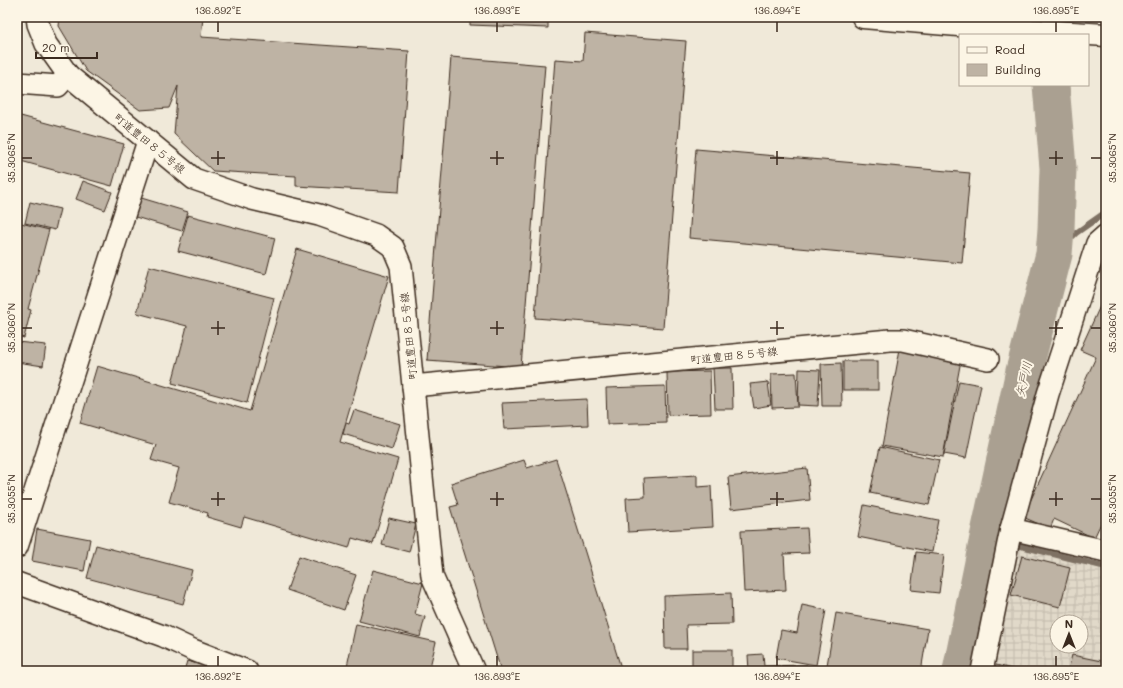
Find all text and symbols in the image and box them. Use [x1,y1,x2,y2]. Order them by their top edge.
text: 136.892°E [195,3,241,17]
text: 136.893°E [474,3,521,17]
text: 136.894°E [754,3,801,17]
text: 136.895°E [1033,3,1080,17]
scale bar [36,34,97,60]
legend [959,34,1089,86]
text: 20 m [42,39,70,55]
text: Road [995,41,1025,57]
text: Building [995,61,1041,77]
street label: 町道豊田８５号線 [111,109,189,177]
text: 35.3065°N [4,133,18,183]
text: 35.3065°N [1105,133,1119,183]
street label: 町道豊田８５号線 [396,291,420,381]
text: 35.3060°N [4,303,18,353]
text: 35.3060°N [1105,303,1119,353]
street label: 町道豊田８５号線 [689,343,779,367]
water label: 矢戸川 [1011,360,1035,398]
text: 35.3055°N [4,474,18,524]
text: 35.3055°N [1105,474,1119,524]
north arrow [1049,614,1089,654]
text: N [1065,616,1073,631]
text: 136.892°E [195,669,241,683]
text: 136.893°E [474,669,521,683]
text: 136.894°E [754,669,801,683]
text: 136.895°E [1033,669,1080,683]

